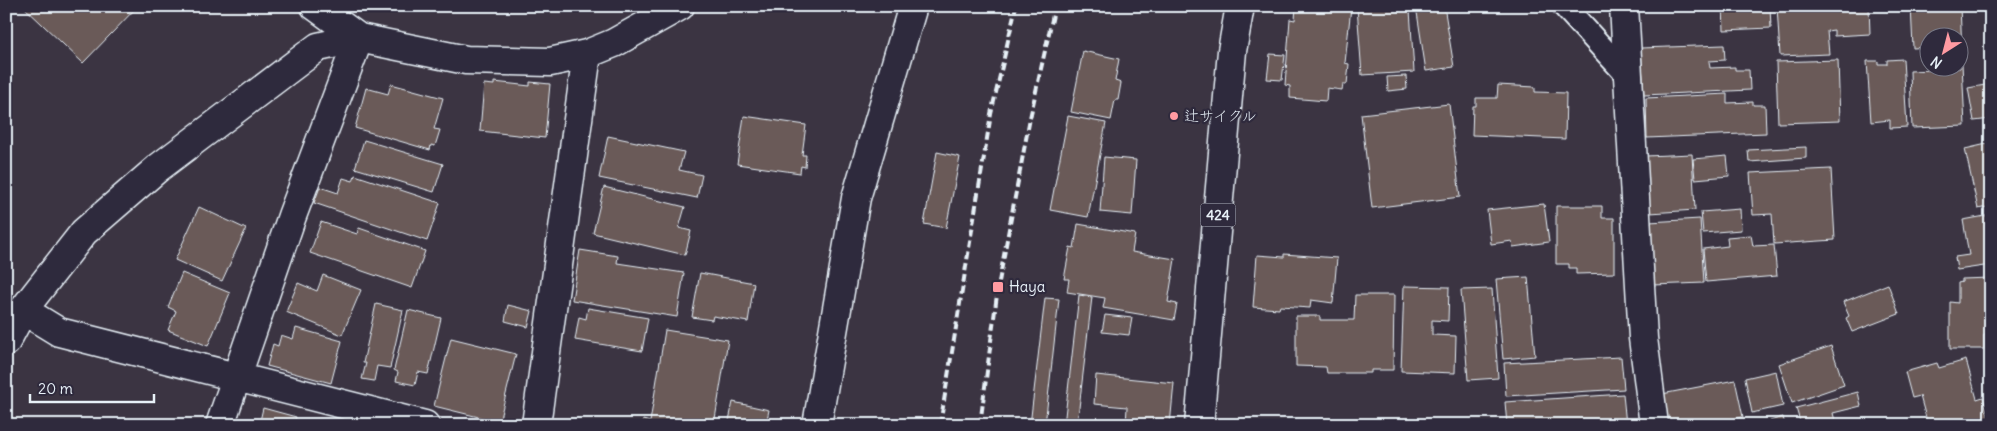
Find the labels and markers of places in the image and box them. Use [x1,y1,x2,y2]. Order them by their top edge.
place label: 辻サイクル [1184,106,1257,125]
marker: 辻サイクル [1168,110,1180,122]
place label: Haya [1009,277,1046,296]
marker: Haya [991,280,1005,294]

